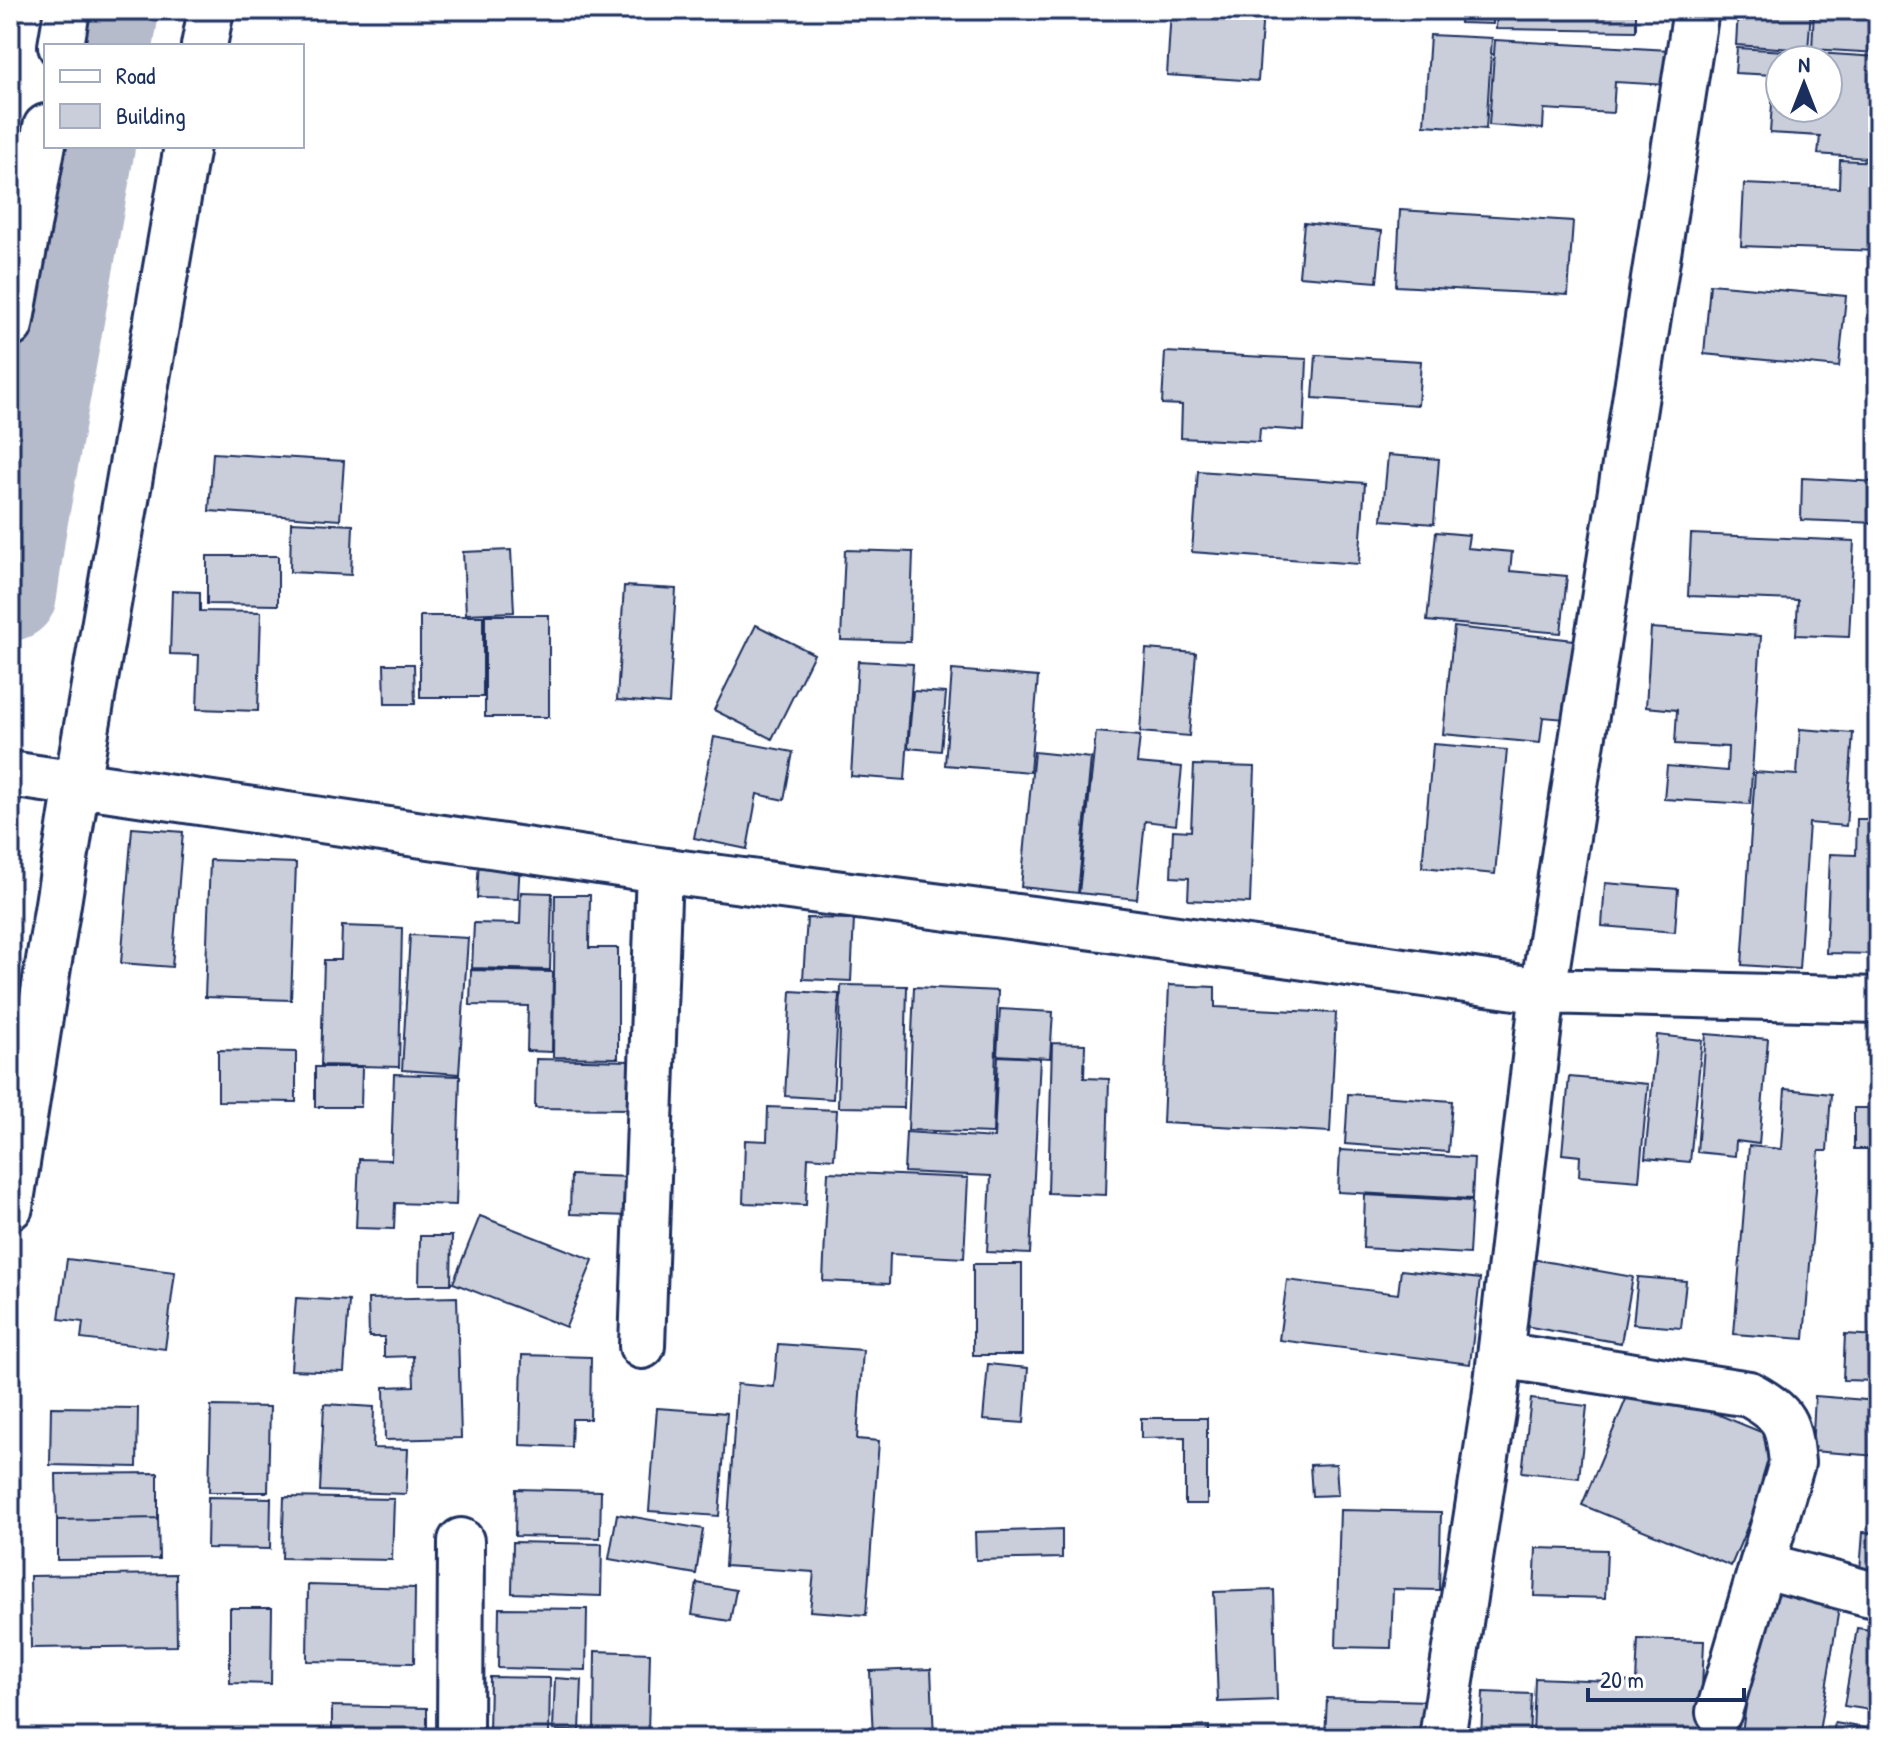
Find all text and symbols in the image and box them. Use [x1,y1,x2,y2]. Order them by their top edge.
legend [44,44,304,148]
north arrow [1764,44,1844,124]
text: N [1798,49,1810,79]
text: Road [116,59,155,91]
text: Building [116,99,186,131]
scale bar [1588,1652,1744,1702]
text: 20 m [1600,1663,1644,1695]

